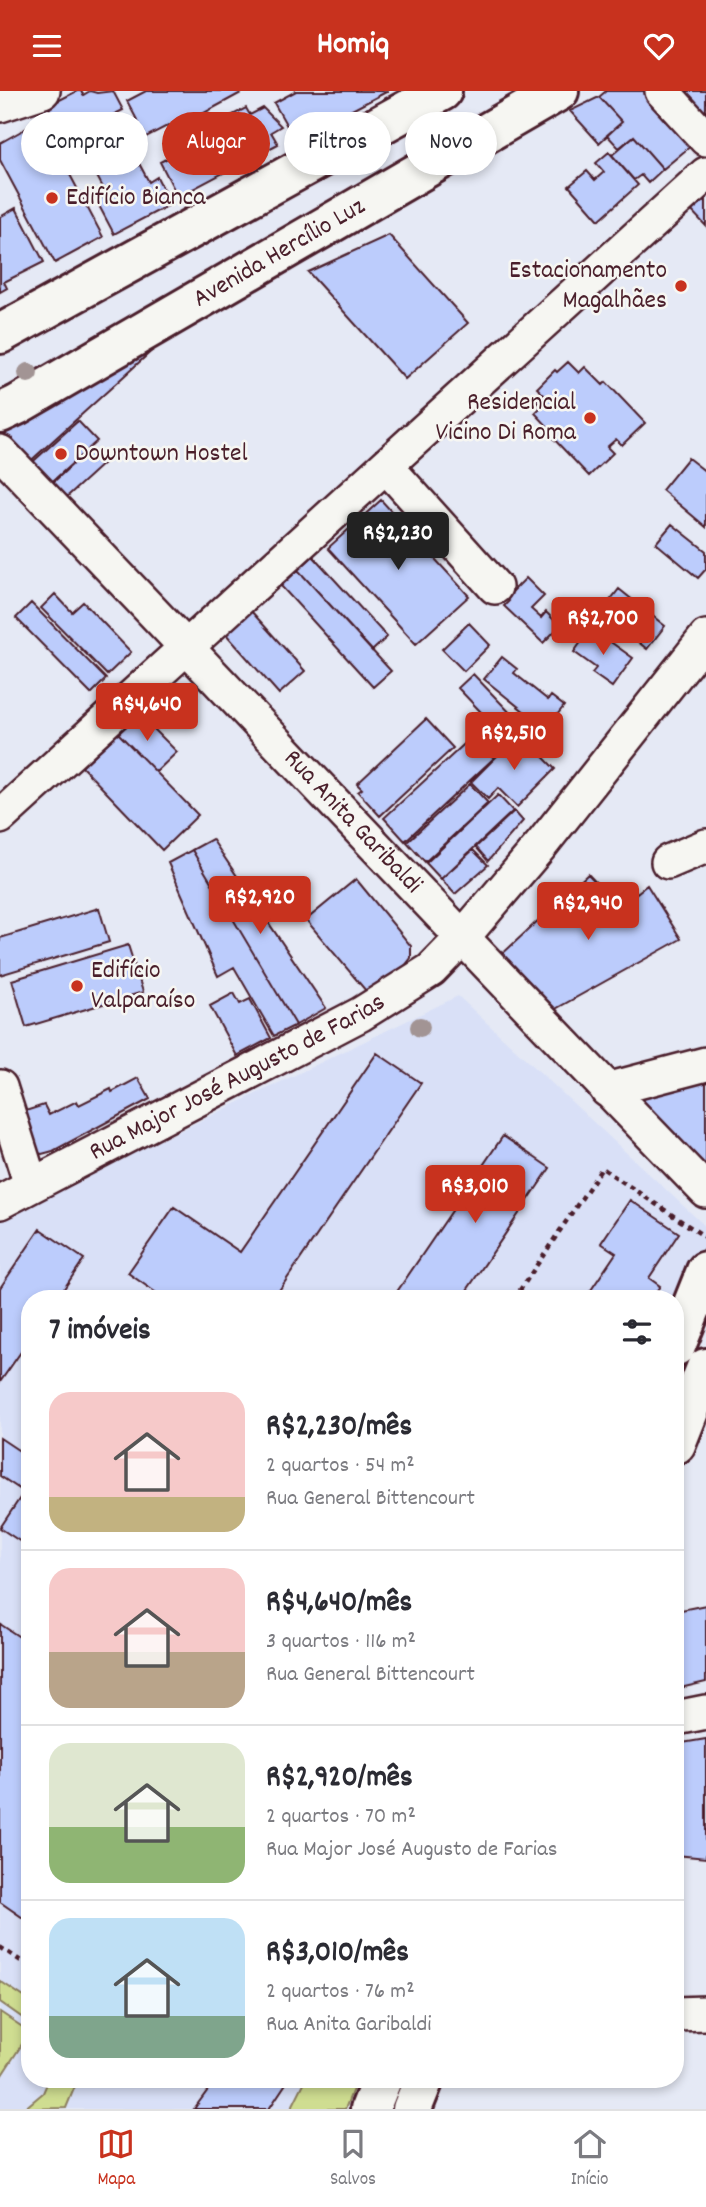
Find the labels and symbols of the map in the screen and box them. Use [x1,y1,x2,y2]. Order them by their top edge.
place label: Edifício Bianca [66,180,206,217]
street label: Avenida Hercílio Luz [186,188,372,318]
marker: Edifício Bianca [44,190,60,206]
place label: Estacionamento Magalhães [509,253,667,320]
marker: Estacionamento Magalhães [673,278,689,294]
place label: Residencial Vicino Di Roma [436,385,577,452]
marker: Residencial Vicino Di Roma [582,410,598,426]
place label: Downtown Hostel [75,436,248,473]
marker: Downtown Hostel [53,446,69,462]
pin: R$2,230 [333,512,463,572]
pin: R$2,700 [538,597,668,657]
pin: R$4,640 [82,683,212,743]
pin: R$2,510 [449,713,579,772]
street label: Rua Anita Garibaldi [275,741,431,903]
pin: R$2,920 [195,877,325,936]
pin: R$2,940 [523,883,653,942]
place label: Edifício Valparaíso [91,953,195,1020]
marker: Edifício Valparaíso [69,978,85,994]
street label: Rua Major José Augusto de Farias [83,985,393,1171]
pin: R$3,010 [410,1165,540,1225]

